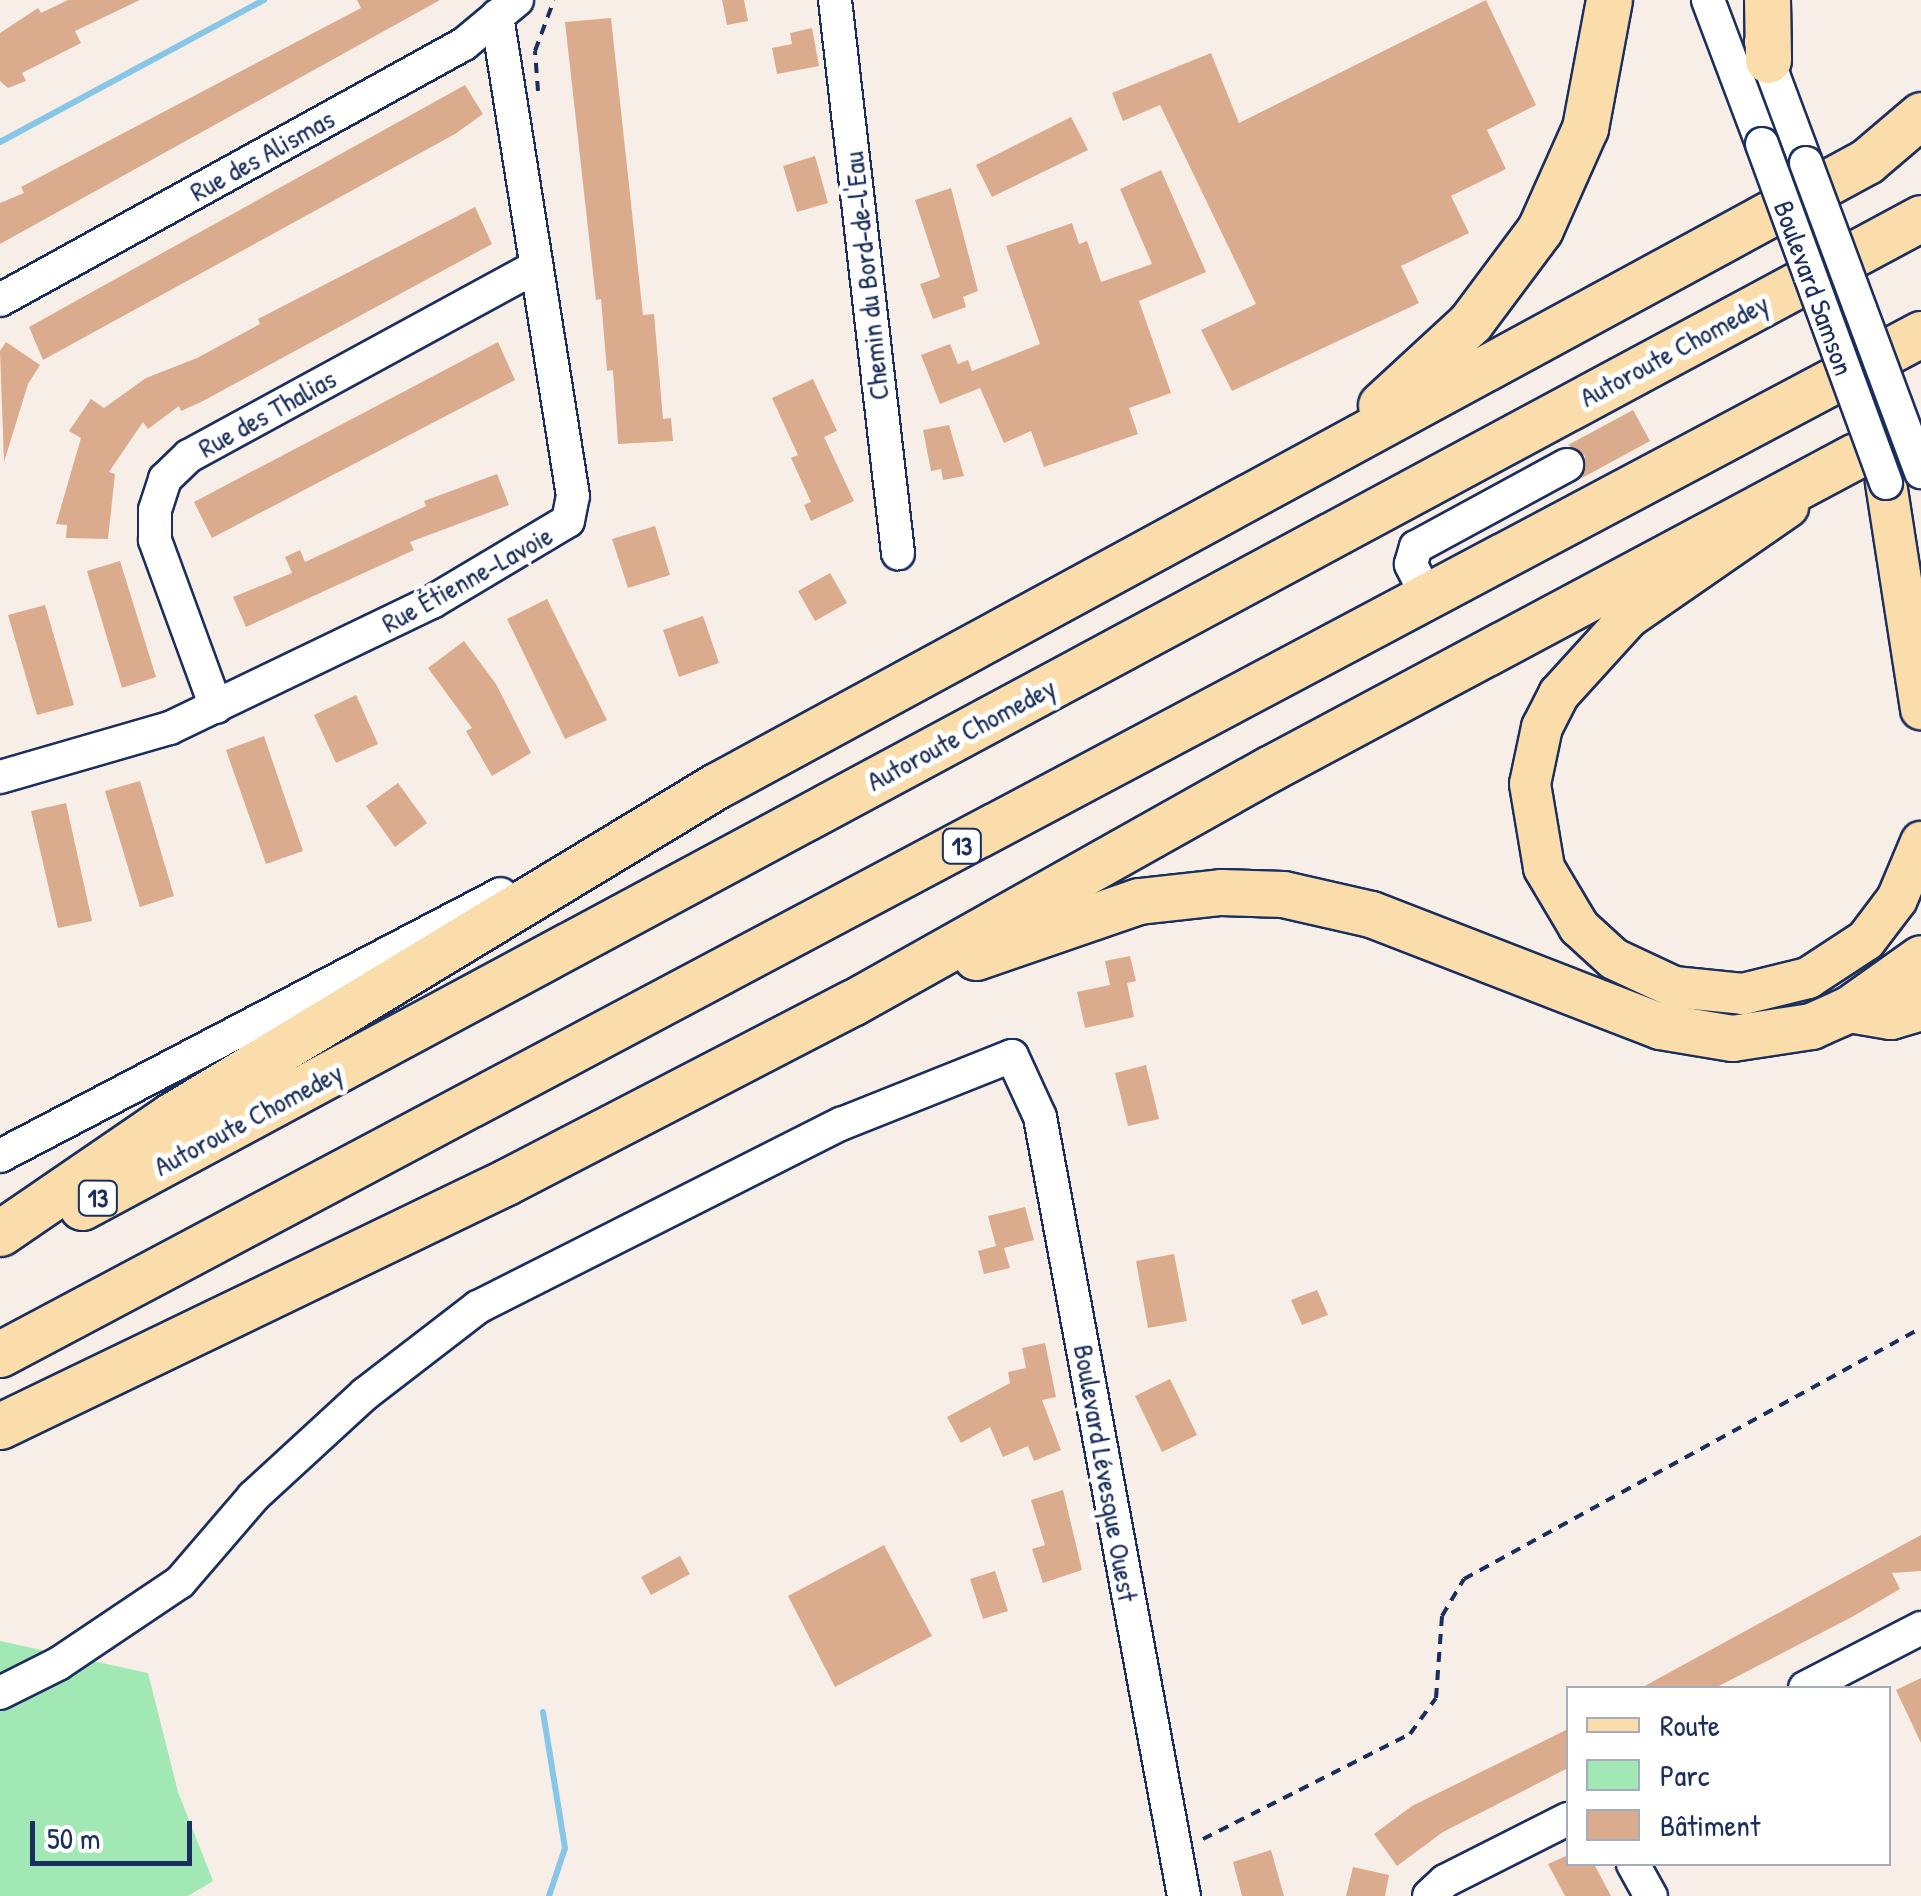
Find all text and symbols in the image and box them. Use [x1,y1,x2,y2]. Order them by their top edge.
street label: Rue des Alismas [184,102,340,208]
street label: Chemin du Bord-de-l'Eau [836,150,896,402]
street label: Boulevard Samson [1767,196,1861,380]
street label: Autoroute Chomedey [1574,286,1774,414]
street label: Rue des Thalias [192,361,342,465]
street label: Rue Étienne-Lavoie [376,518,558,640]
street label: Autoroute Chomedey [861,670,1061,798]
road number: 13 [940,826,984,866]
street label: Autoroute Chomedey [148,1055,348,1183]
road number: 13 [76,1178,120,1218]
street label: Boulevard Lévesque Ouest [1067,1342,1145,1604]
legend [1566,1686,1891,1866]
text: Route [1660,1705,1720,1745]
text: Parc [1660,1755,1709,1795]
scale bar [35,1801,198,1863]
text: Bâtiment [1660,1805,1760,1845]
text: 50 m [47,1818,100,1858]

